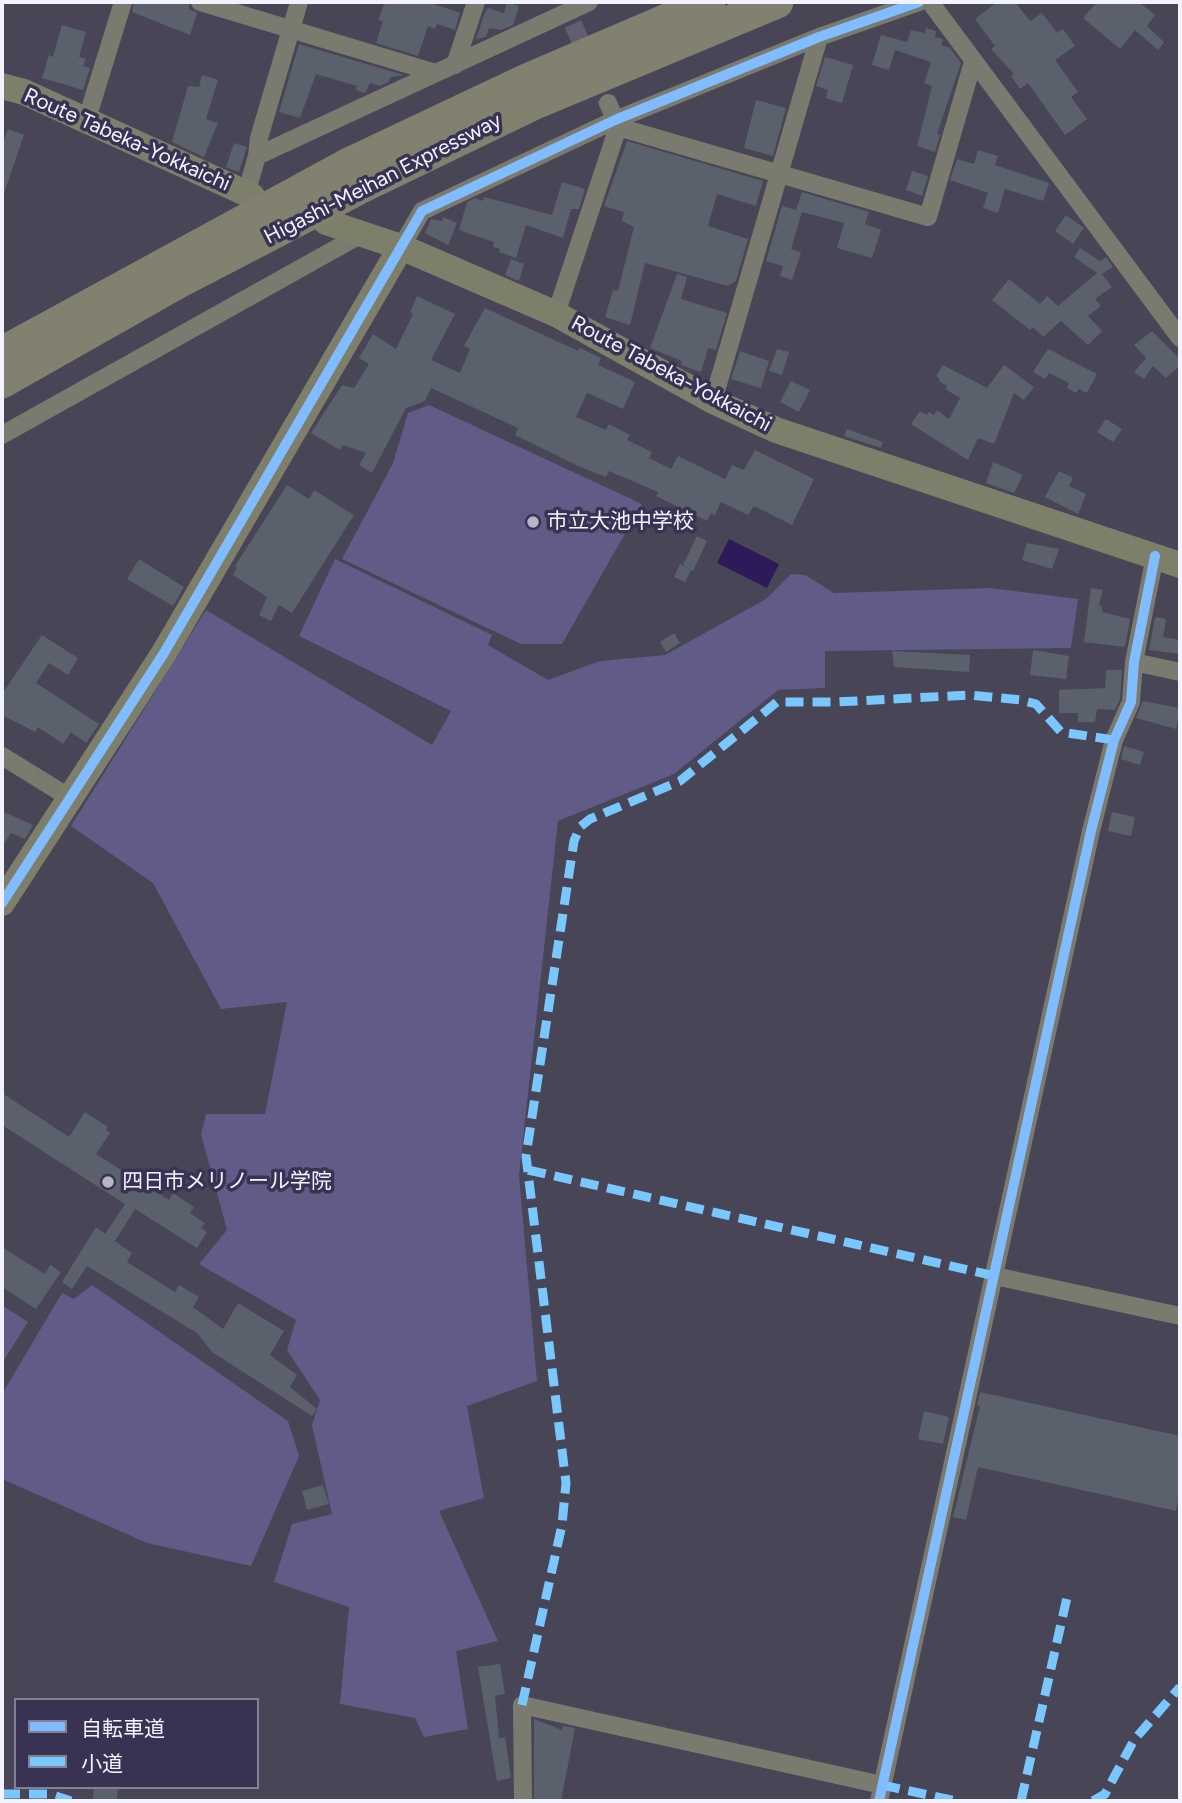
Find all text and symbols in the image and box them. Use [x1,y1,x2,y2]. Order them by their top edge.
street label: Route Tabeka-Yokkaichi [20,83,234,197]
street label: Higashi-Meihan Expressway [260,108,506,250]
street label: Route Tabeka-Yokkaichi [567,311,775,437]
place label: 市立大池中学校 [547,509,694,535]
marker: 市立大池中学校 [525,514,541,530]
place label: 四日市メリノール学院 [122,1169,332,1195]
marker: 四日市メリノール学院 [100,1174,116,1190]
legend [14,1698,259,1789]
text: 自転車道 [81,1716,165,1741]
text: 小道 [81,1751,123,1776]

